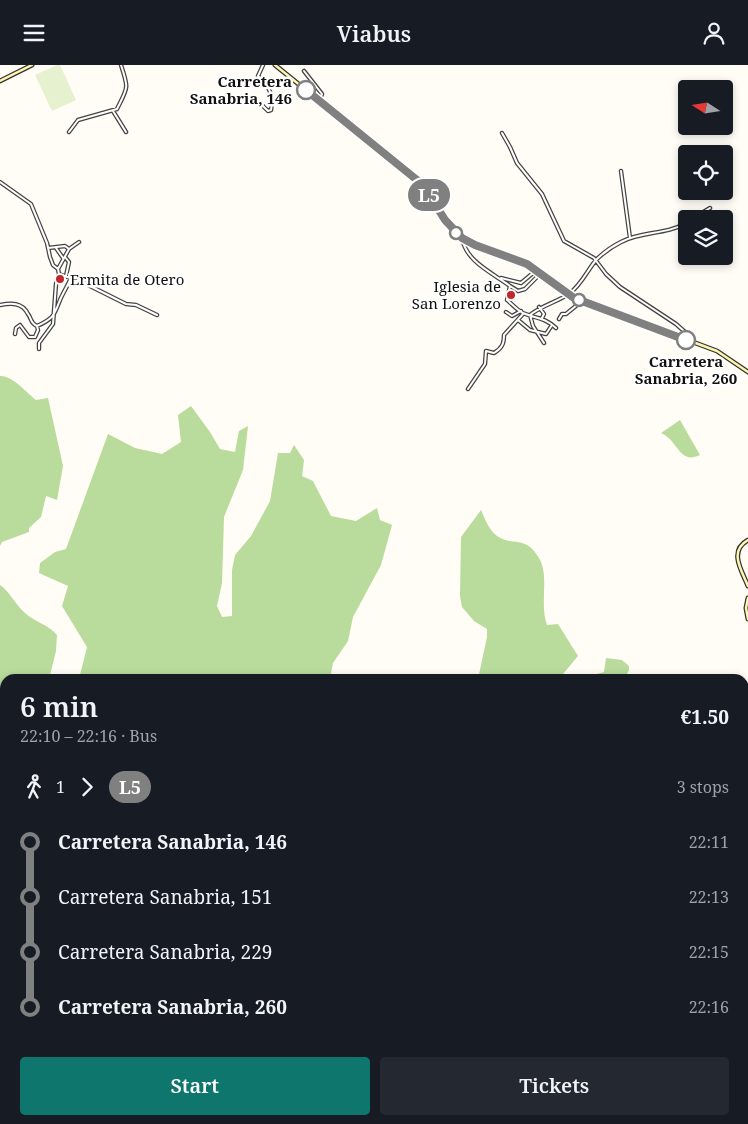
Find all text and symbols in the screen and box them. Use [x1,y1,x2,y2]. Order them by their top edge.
text: Viabus [337,18,411,48]
icon: menu [20,19,48,47]
icon: person [700,19,728,47]
place label: Carretera Sanabria, 146 [190,71,292,108]
marker: Carretera Sanabria, 146 [296,80,316,100]
north arrow [678,80,732,135]
map controls [678,80,733,265]
button: locate [678,145,733,200]
line badge: L5 [406,179,452,211]
text: L5 [418,183,440,207]
button: layers [678,210,733,265]
unlabelled marker [449,226,463,240]
place label: Ermita de Otero [70,269,184,289]
marker: Ermita de Otero [54,273,66,285]
place label: Iglesia de San Lorenzo [412,276,501,313]
marker: Iglesia de San Lorenzo [505,289,517,301]
unlabelled marker [572,293,586,307]
marker: Carretera Sanabria, 260 [676,330,696,350]
place label: Carretera Sanabria, 260 [635,351,737,388]
text: 6 min [20,687,98,725]
text: €1.50 [681,704,729,730]
text: 22:10 – 22:16 · Bus [20,725,157,747]
icon: walk [20,773,48,801]
icon: forward [73,773,101,801]
text: L5 [119,775,141,799]
text: 1 [56,776,65,798]
text: 3 stops [677,776,729,798]
text: Carretera Sanabria, 146 [58,829,287,855]
text: 22:11 [689,831,729,853]
text: Carretera Sanabria, 151 [58,884,272,910]
text: 22:13 [689,886,729,908]
text: Carretera Sanabria, 229 [58,939,272,965]
text: 22:15 [689,941,729,963]
text: Carretera Sanabria, 260 [58,994,287,1020]
text: 22:16 [689,996,729,1018]
button: Start [20,1057,370,1115]
button: Tickets [380,1057,729,1115]

